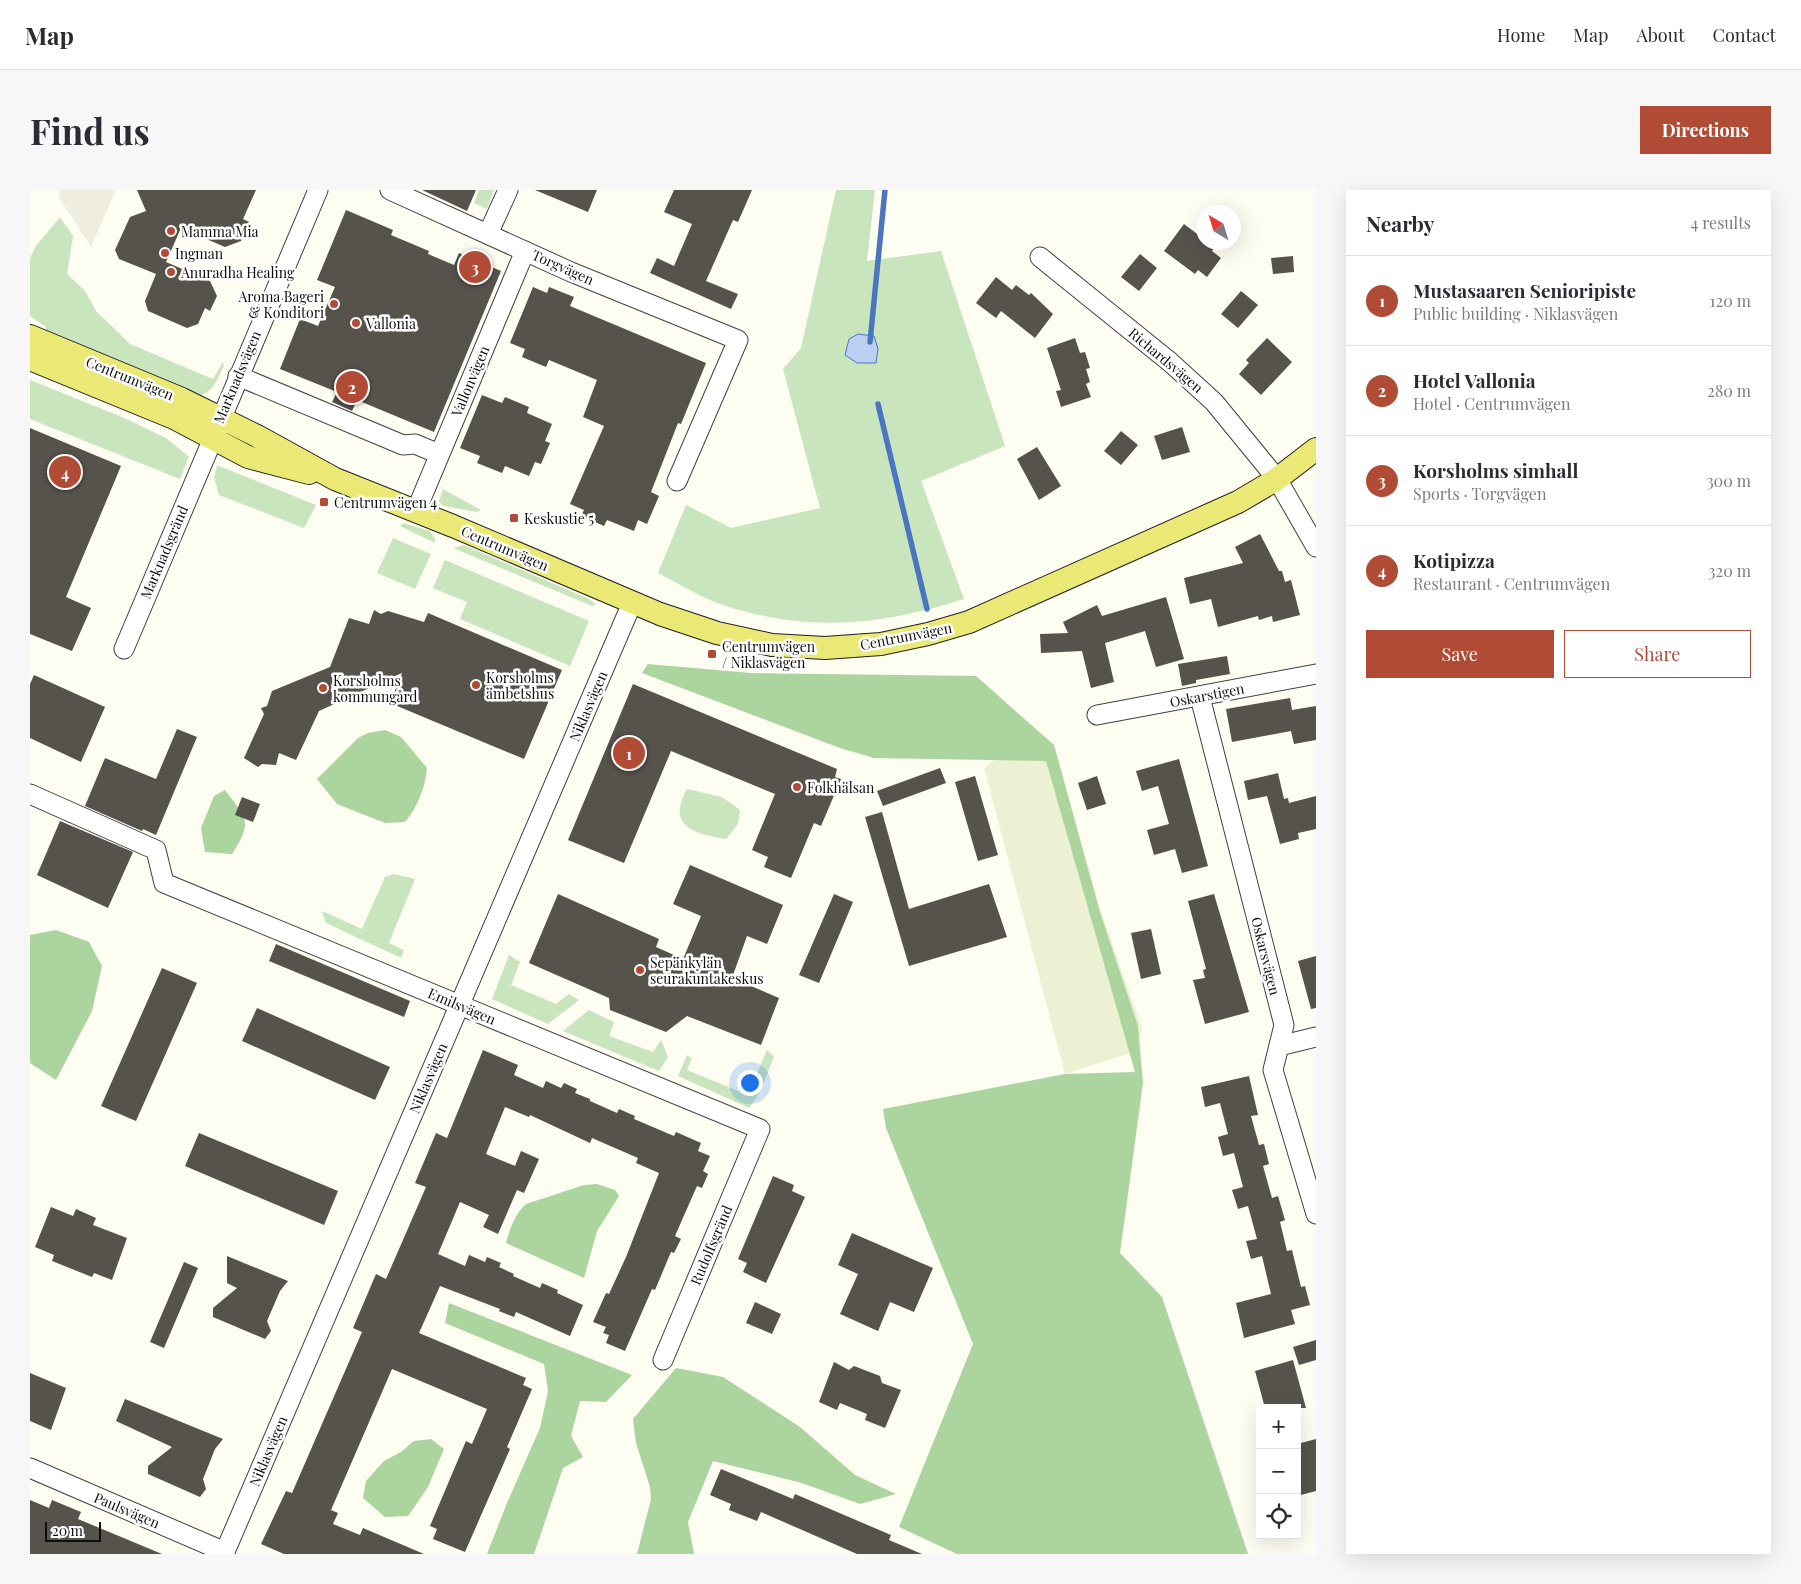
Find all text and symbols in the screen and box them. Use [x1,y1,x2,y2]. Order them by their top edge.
text: Map [25,19,74,51]
text: Home [1497,23,1545,47]
text: Map [1573,23,1608,47]
text: About [1636,23,1685,47]
text: Contact [1713,23,1776,47]
button: Directions [1640,106,1771,154]
text: Find us [30,107,150,154]
north arrow [1196,205,1241,250]
text: Nearby [1366,209,1435,237]
text: 4 results [1690,212,1751,233]
place label: Mamma Mia [181,222,259,241]
marker: Mamma Mia [165,225,177,237]
place label: Ingman [175,244,224,263]
street label: Torgvägen [529,245,597,289]
marker: Ingman [159,247,171,259]
pin: 3 [459,248,491,286]
place label: Anuradha Healing [180,263,295,282]
marker: Anuradha Healing [165,266,177,278]
text: Mustasaaren Senioripiste [1413,277,1636,303]
place label: Aroma Bageri & Konditori [237,287,324,322]
text: 1 [1379,290,1385,311]
text: 120 m [1710,290,1751,311]
marker: Aroma Bageri & Konditori [328,298,340,310]
text: Public building · Niklasvägen [1413,303,1618,324]
place label: Vallonia [365,314,416,333]
marker: Vallonia [350,317,362,329]
street label: Richardsvägen [1125,323,1208,397]
street label: Marknadsvägen [209,327,265,426]
street label: Vallonvägen [446,342,494,420]
street label: Centrumvägen [83,352,177,404]
text: Hotel Vallonia [1413,367,1536,393]
pin: 2 [336,368,368,406]
text: 2 [1378,380,1386,401]
text: 280 m [1707,380,1751,401]
text: Hotel · Centrumvägen [1413,393,1571,414]
pin: 4 [49,453,81,491]
text: Korsholms simhall [1413,457,1578,483]
text: 3 [1378,470,1386,491]
text: 300 m [1706,470,1751,491]
text: Sports · Torgvägen [1413,483,1547,504]
place label: Centrumvägen 4 [334,493,437,512]
marker: Centrumvägen 4 [318,496,330,508]
street label: Marknadsgränd [136,502,192,602]
place label: Keskustie 5 [524,509,594,528]
marker: Keskustie 5 [508,512,520,524]
street label: Centrumvägen [458,521,552,575]
text: Kotipizza [1413,547,1495,573]
text: 4 [1378,560,1386,581]
text: 320 m [1708,560,1751,581]
text: Restaurant · Centrumvägen [1413,573,1610,594]
street label: Centrumvägen [858,618,954,654]
button: Save [1366,630,1554,678]
button: Share [1564,630,1751,678]
place label: Centrumvägen / Niklasvägen [722,637,816,672]
marker: Centrumvägen / Niklasvägen [706,648,718,660]
street label: Niklasvägen [565,667,612,744]
place label: Korsholms ämbetshus [486,668,554,703]
place label: Korsholms kommungård [333,671,418,706]
street label: Oskarstigen [1168,678,1246,712]
marker: Korsholms ämbetshus [470,679,482,691]
marker: Korsholms kommungård [317,682,329,694]
pin: 1 [613,734,645,772]
place label: Folkhälsan [807,778,875,797]
marker: Folkhälsan [791,781,803,793]
street label: Oskarsvägen [1247,915,1285,998]
place label: Sepänkylän seurakuntakeskus [650,953,764,988]
marker: Sepänkylän seurakuntakeskus [634,964,646,976]
street label: Emilsvägen [425,983,499,1029]
street label: Niklasvägen [405,1039,452,1116]
your location [737,1070,763,1096]
street label: Rudolfsgränd [686,1202,736,1288]
map controls [1256,1404,1301,1539]
button: + [1256,1404,1301,1449]
street label: Niklasvägen [245,1412,292,1489]
button: − [1256,1449,1301,1494]
street label: Paulsvägen [91,1488,163,1533]
button: locate [1256,1494,1301,1539]
scale bar [45,1519,101,1542]
text: 20 m [52,1521,83,1540]

